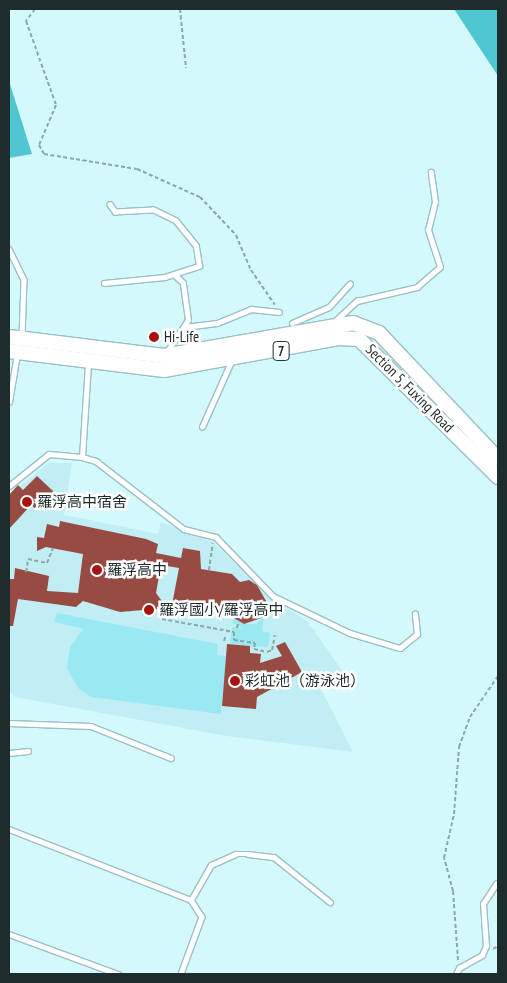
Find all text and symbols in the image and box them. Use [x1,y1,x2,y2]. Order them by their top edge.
place label: Hi-Life [164,328,199,346]
marker: Hi-Life [148,331,160,343]
road number: 7 [272,340,290,362]
street label: Section 5, Fuxing Road [362,340,458,436]
place label: 羅浮高中宿舍 [37,493,127,511]
marker: 羅浮高中宿舍 [21,496,33,508]
place label: 羅浮高中 [107,561,167,579]
marker: 羅浮高中 [91,564,103,576]
place label: 羅浮國小/羅浮高中 [159,601,283,619]
marker: 羅浮國小/羅浮高中 [143,604,155,616]
place label: 彩虹池（游泳池） [245,672,365,690]
marker: 彩虹池（游泳池） [229,675,241,687]

